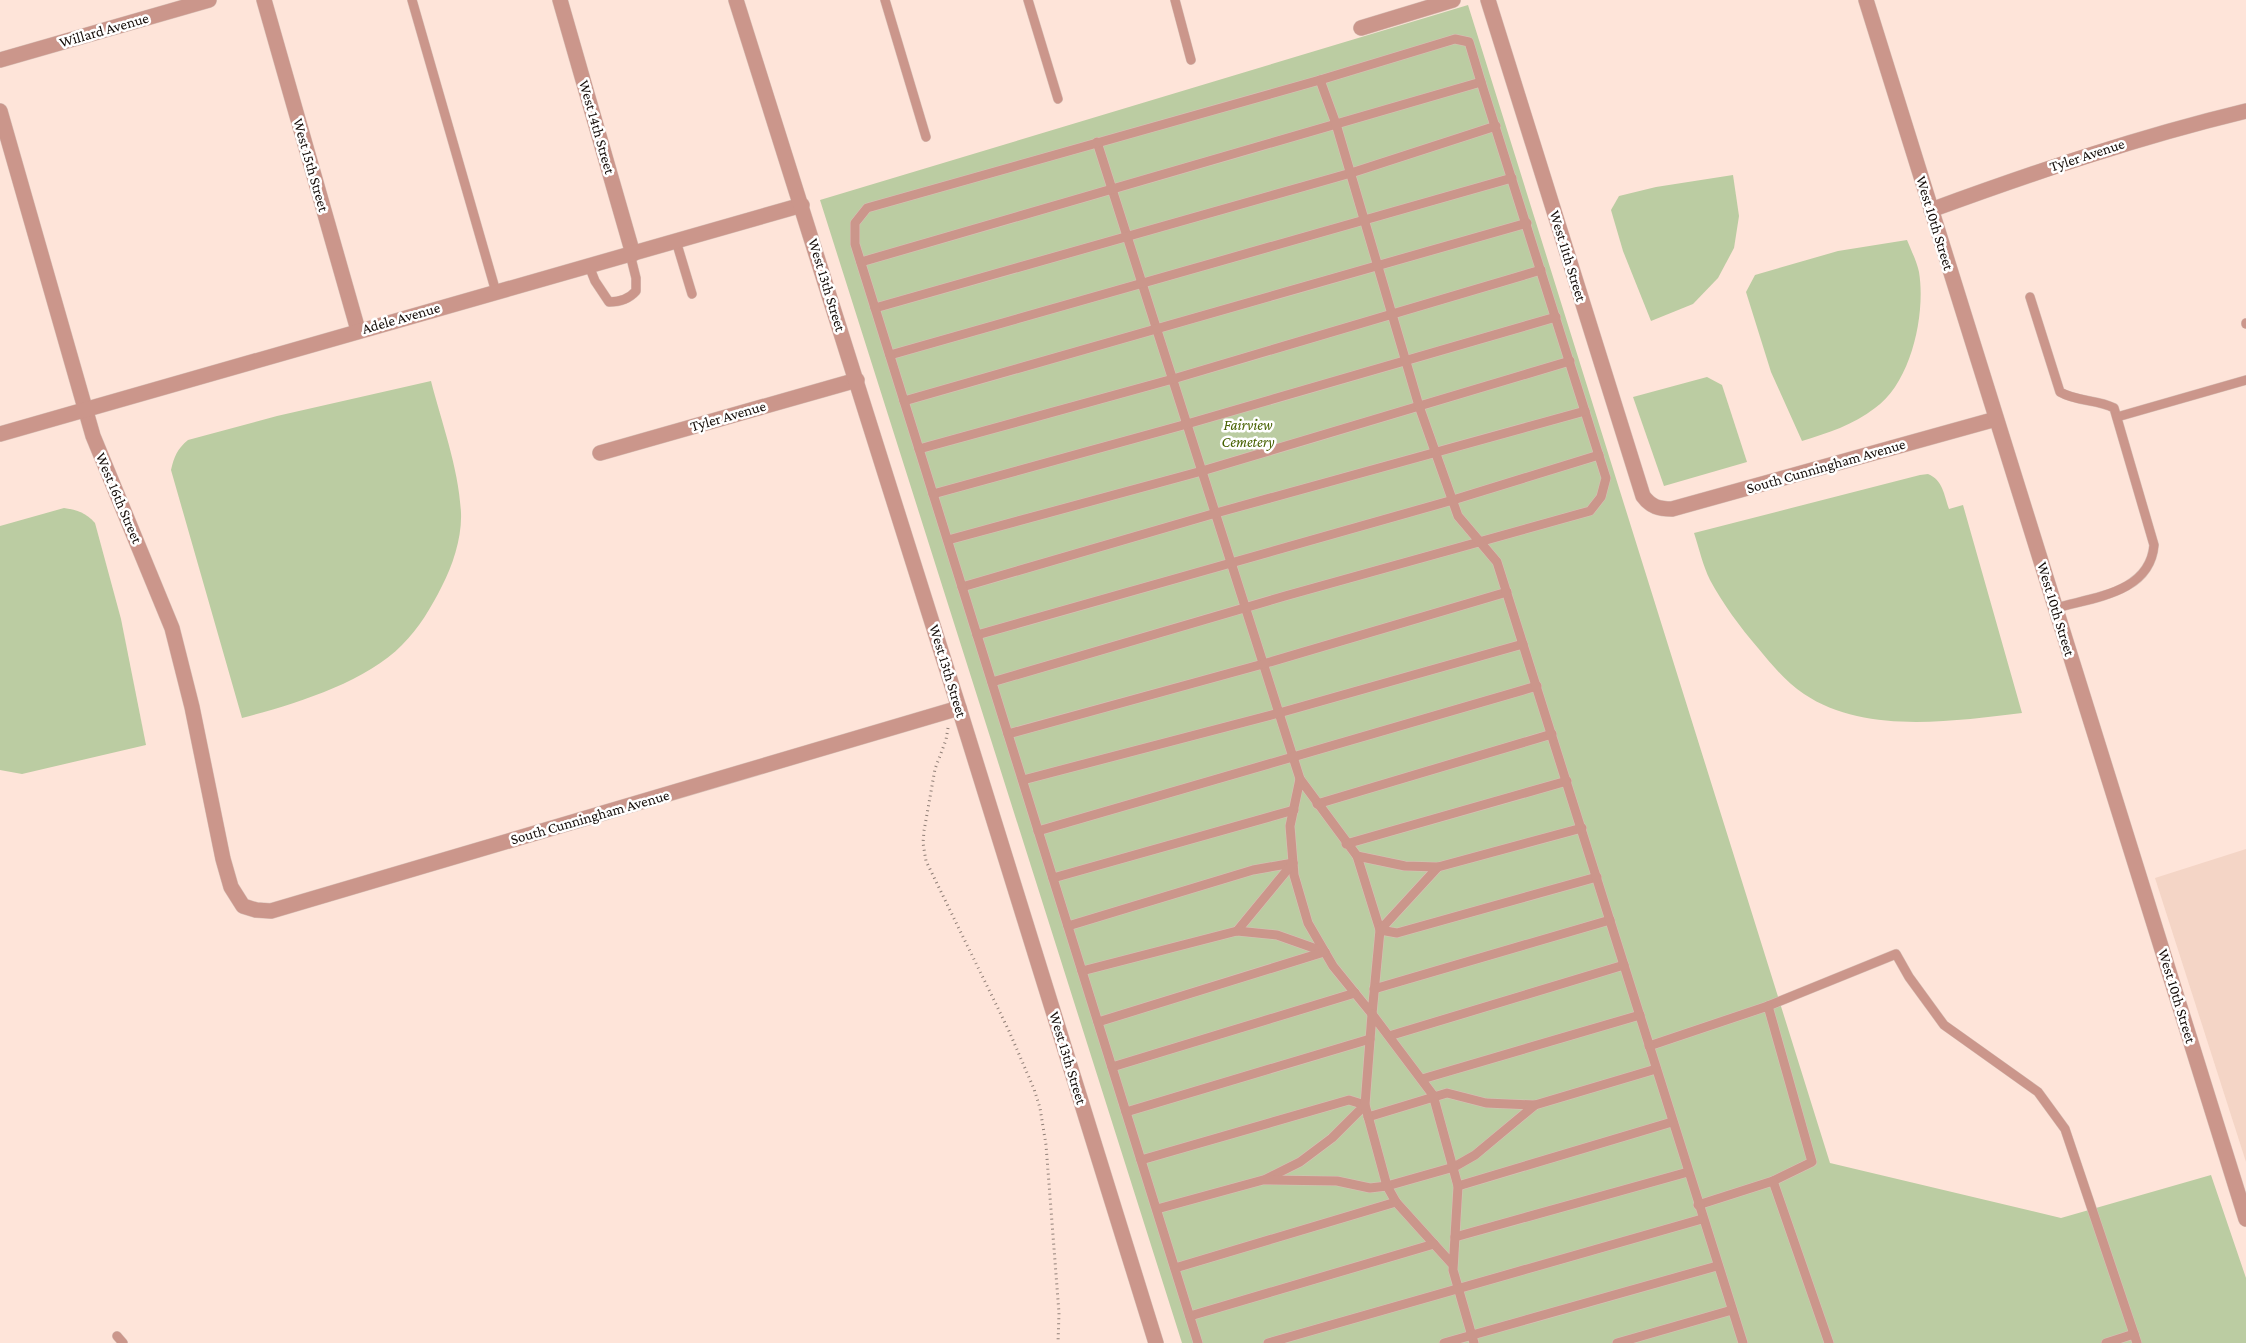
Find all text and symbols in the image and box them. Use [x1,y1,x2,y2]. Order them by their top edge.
street label: Willard Avenue [57,9,151,50]
street label: West 14th Street [576,78,618,177]
street label: West 15th Street [290,116,332,215]
street label: Tyler Avenue [2047,135,2127,176]
street label: West 10th Street [1913,174,1957,273]
street label: West 11th Street [1547,209,1590,304]
street label: West 13th Street [805,237,849,334]
street label: Adele Avenue [360,299,442,337]
street label: Tyler Avenue [688,397,768,435]
park label: Fairview Cemetery [1221,417,1275,451]
street label: South Cunningham Avenue [1745,436,1908,497]
street label: West 16th Street [93,450,146,547]
street label: West 10th Street [2034,560,2078,659]
street label: West 13th Street [926,623,970,720]
street label: South Cunningham Avenue [509,787,672,848]
street label: West 10th Street [2155,947,2199,1046]
street label: West 13th Street [1046,1010,1090,1107]

